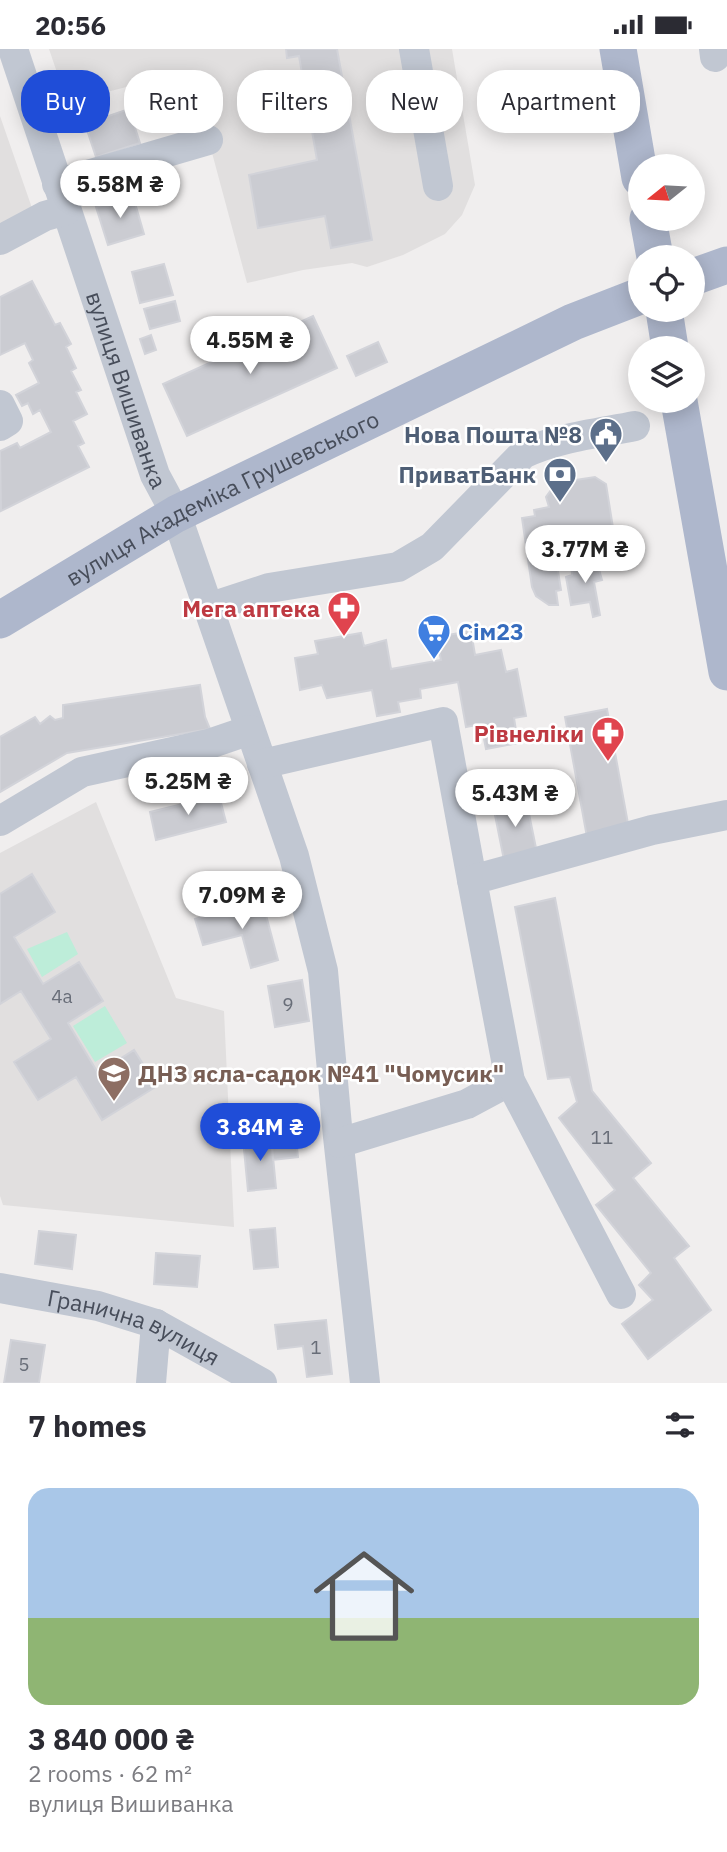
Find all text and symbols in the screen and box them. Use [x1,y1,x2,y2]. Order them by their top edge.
text: 20:56 [35,8,106,42]
chip: Buy [21,70,110,133]
chip: Rent [124,70,223,133]
chip: Filters [237,70,352,133]
chip: New [366,70,463,133]
chip: Apartment [477,70,640,133]
north arrow [628,154,705,231]
map controls [628,154,705,413]
pin: 5.58M ₴ [55,160,185,220]
text: 5.58M ₴ [76,168,164,198]
button: locate [628,245,705,322]
street label: вулиця Вишиванка [80,287,174,493]
pin: 4.55M ₴ [185,317,315,376]
text: 4.55M ₴ [206,324,294,354]
button: layers [628,336,705,413]
street label: вулиця Академіка Грушевського [60,403,384,592]
public building icon: Нова Пошта №8 [587,415,625,464]
place label: Нова Пошта №8 [404,419,582,449]
bank icon: ПриватБанк [541,455,579,504]
place label: ПриватБанк [399,459,536,489]
pin: 3.77M ₴ [520,525,650,585]
text: 3.77M ₴ [541,533,629,563]
pharmacy icon: Мега аптека [325,589,363,638]
place label: Мега аптека [182,593,320,623]
supermarket icon: Сім23 [415,612,453,661]
place label: Сім23 [458,616,524,646]
pharmacy icon: Рівнеліки [589,714,627,763]
place label: Рівнеліки [474,718,584,748]
pin: 5.25M ₴ [123,757,253,817]
text: 5.25M ₴ [144,765,232,795]
pin: 5.43M ₴ [450,769,580,829]
text: 5.43M ₴ [471,777,559,807]
pin: 7.09M ₴ [177,871,307,931]
text: 7.09M ₴ [198,879,286,909]
house number: 4а [51,984,73,1008]
house number: 9 [282,992,294,1016]
school or university icon: ДНЗ ясла-садок №41 "Чомусик" [95,1054,133,1103]
place label: ДНЗ ясла-садок №41 "Чомусик" [138,1058,504,1088]
pin: 3.84M ₴ [195,1103,325,1163]
text: 3.84M ₴ [216,1111,304,1141]
house number: 11 [591,1125,613,1149]
street label: Гранична вулиця [45,1282,225,1372]
house number: 1 [310,1335,322,1359]
house number: 5 [18,1352,30,1376]
text: 7 homes [28,1406,147,1445]
icon: filters [661,1406,699,1444]
icon: home [301,1533,427,1659]
text: 3 840 000 ₴ [28,1719,195,1758]
text: 2 rooms · 62 m² [28,1758,192,1788]
text: вулиця Вишиванка [28,1788,233,1818]

